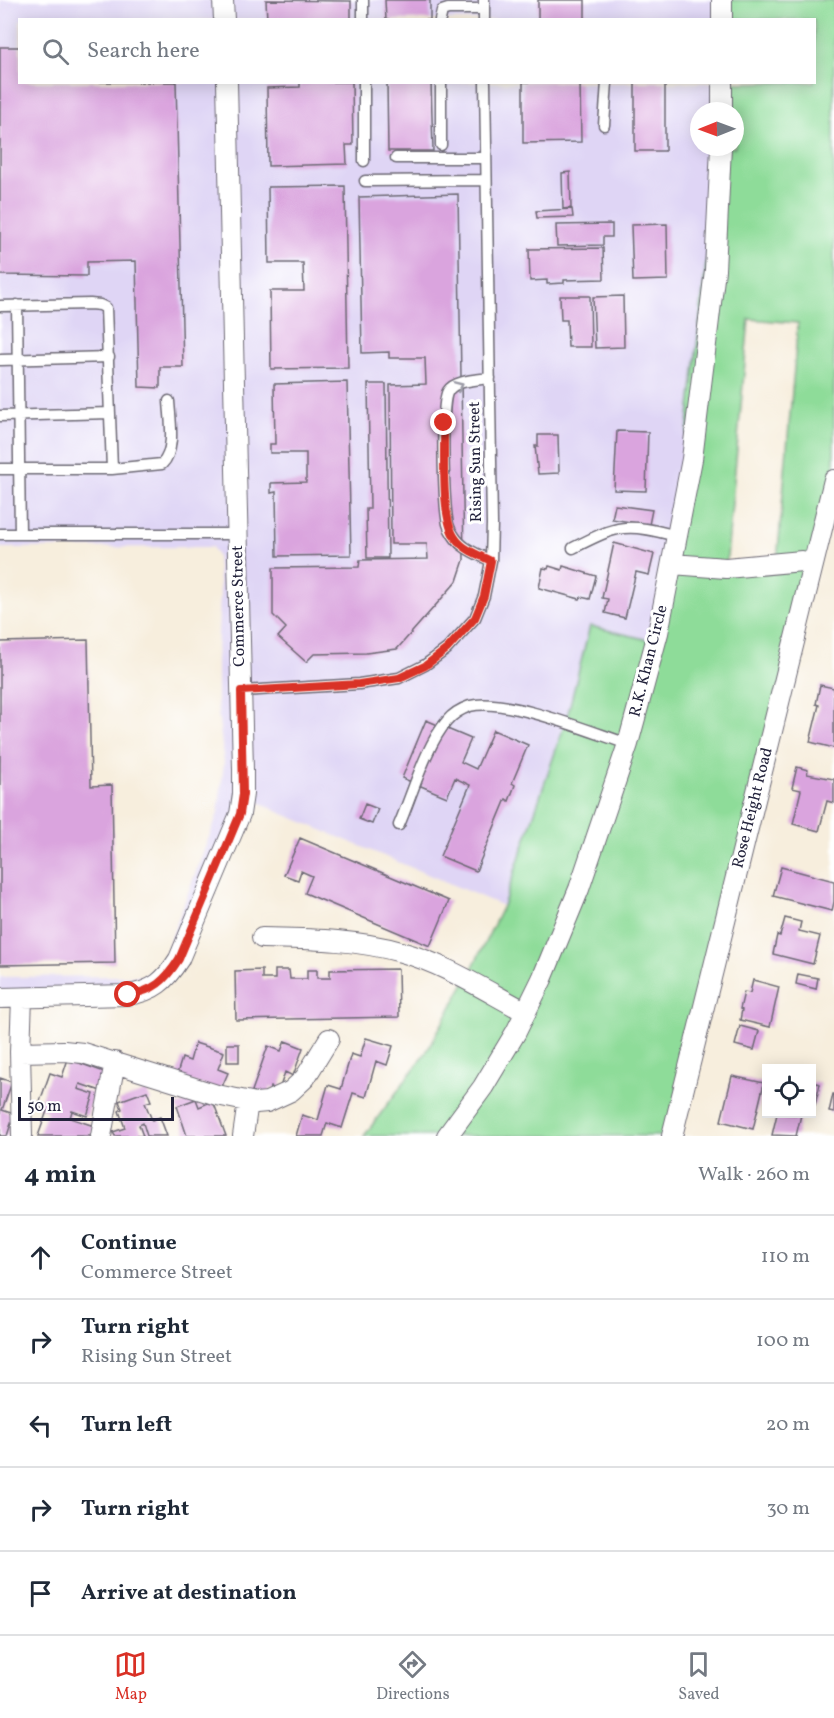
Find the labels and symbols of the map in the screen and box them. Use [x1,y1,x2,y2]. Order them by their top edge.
north arrow [690,102,744,156]
one-way arrow [452,381,463,393]
street label: Rising Sun Street [464,401,488,523]
route end [430,409,456,435]
street label: Commerce Street [227,545,251,667]
street label: R.K. Khan Circle [624,603,674,719]
street label: Rose Height Road [727,745,779,871]
route start [114,981,140,1007]
scale bar [18,1094,174,1122]

